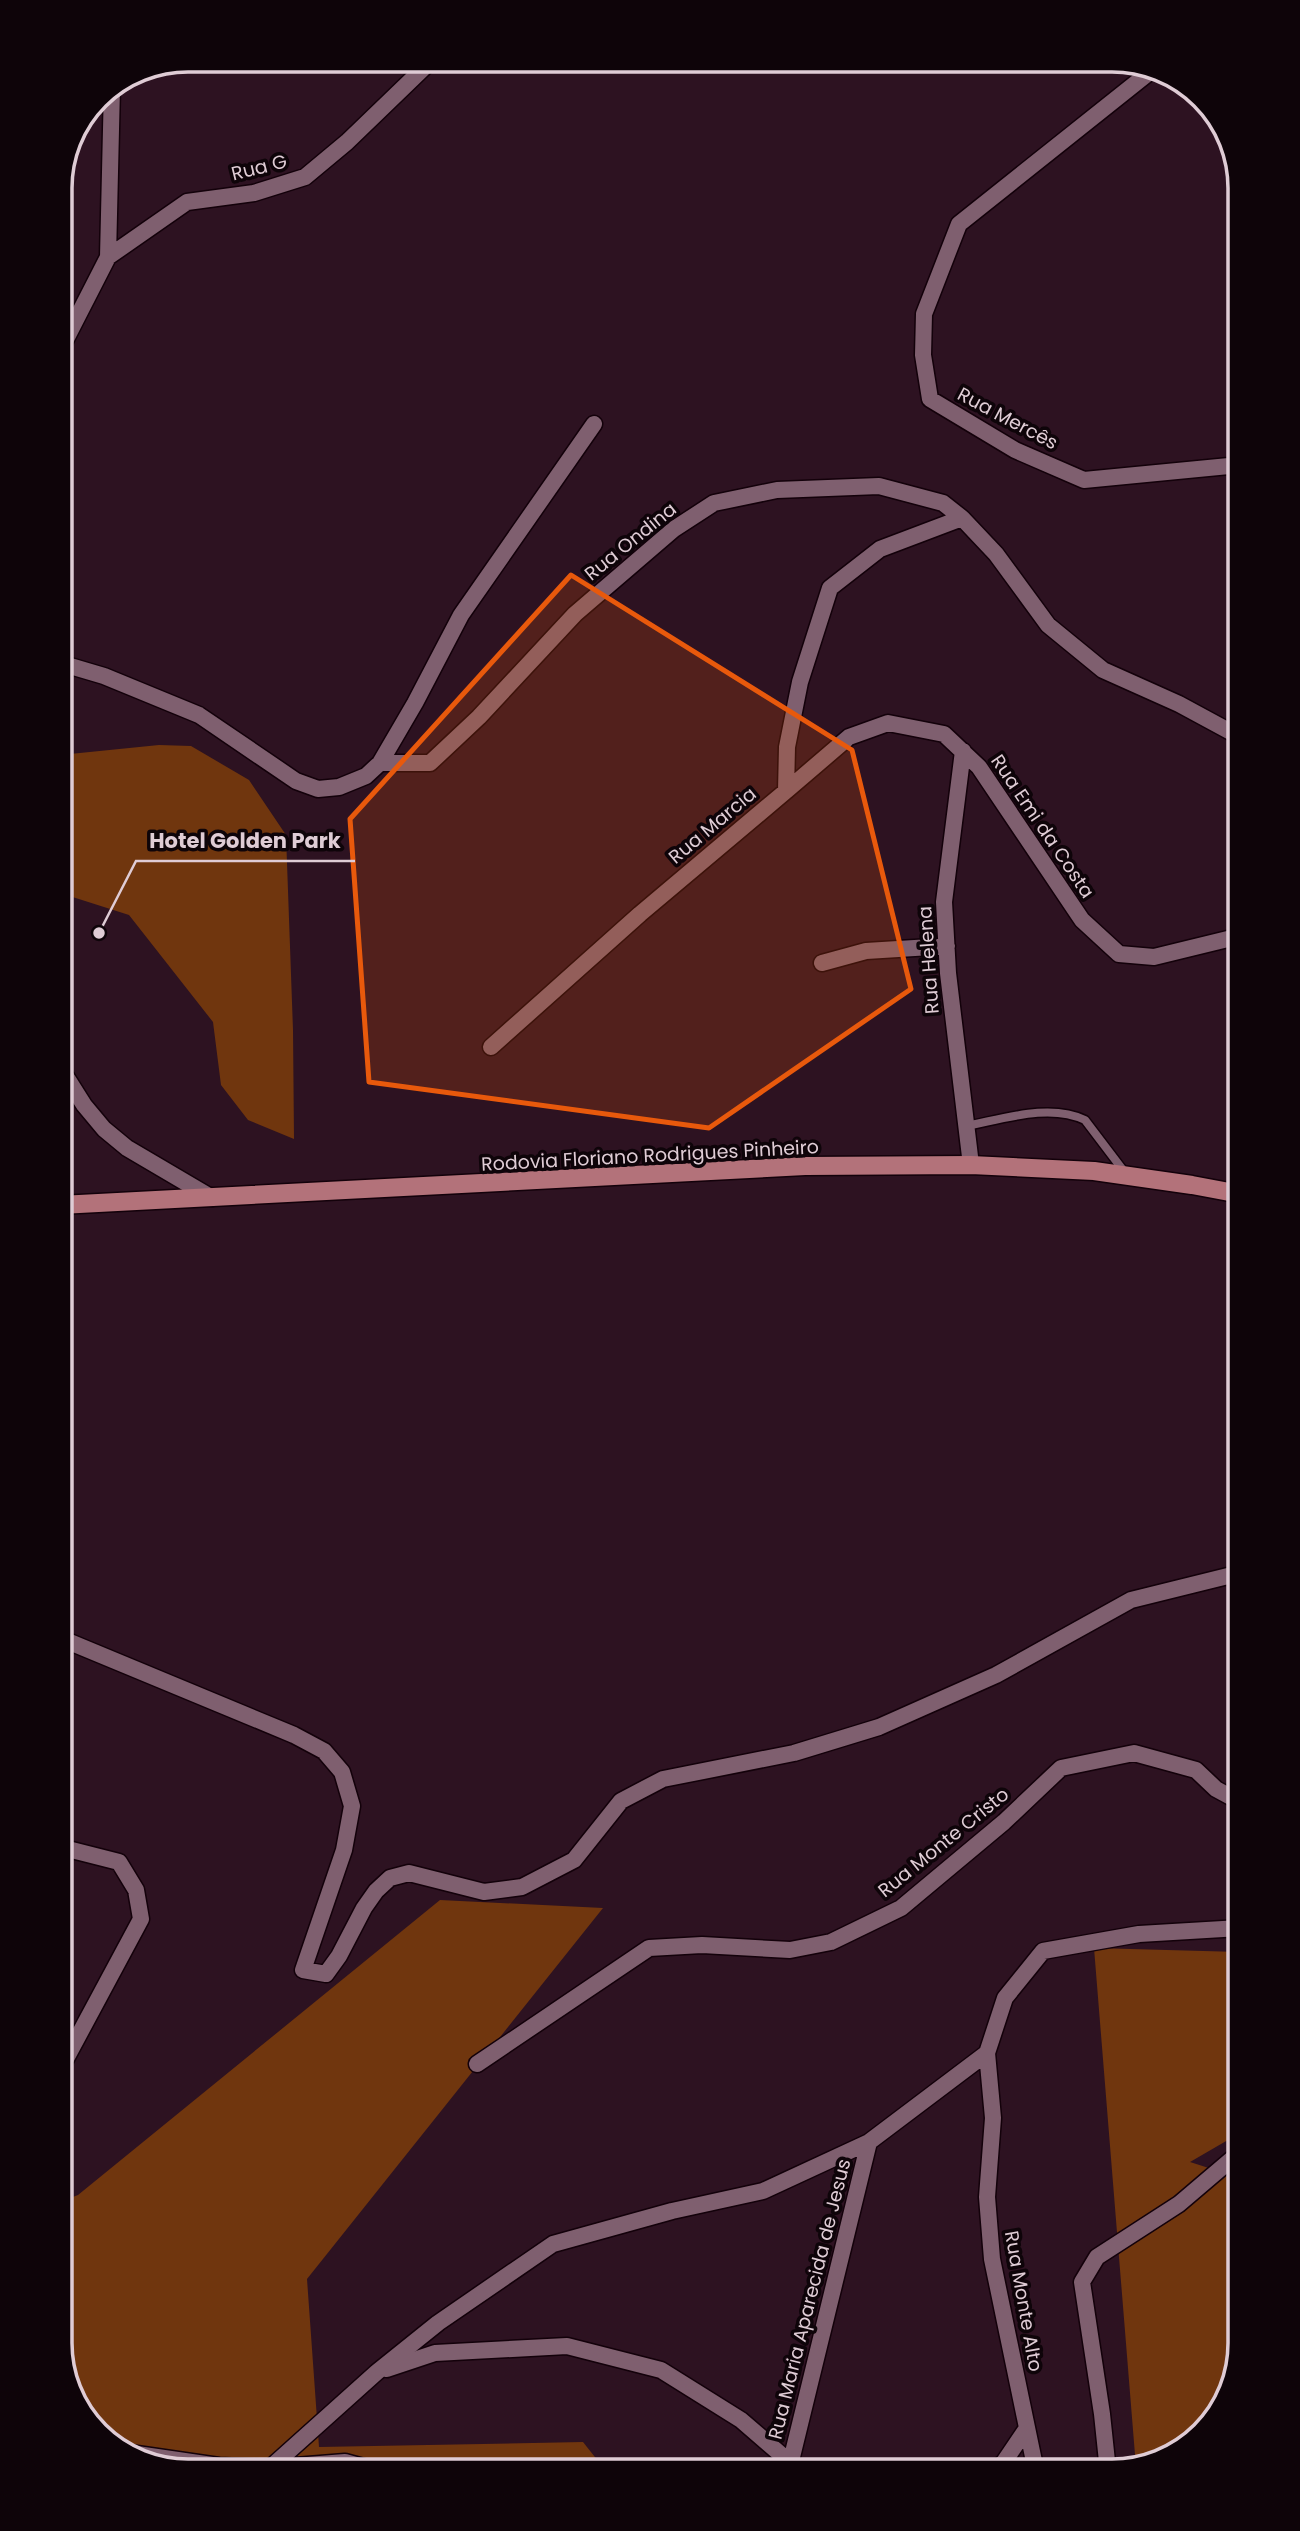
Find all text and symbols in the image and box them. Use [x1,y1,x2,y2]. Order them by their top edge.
street label: Rua G [228,148,290,187]
street label: Rua Mercês [953,381,1063,456]
street label: Rua Ondina [579,496,682,587]
street label: Rua Emi da Costa [984,749,1101,903]
street label: Rua Marcia [663,781,762,870]
callout: Hotel Golden Park [136,819,355,861]
text: Hotel Golden Park [149,826,341,855]
street label: Rua Helena [911,905,946,1015]
street label: Rodovia Floriano Rodrigues Pinheiro [480,1133,820,1178]
street label: Rua Monte Cristo [872,1781,1015,1904]
street label: Rua Maria Aparecida de Jesus [762,2156,857,2442]
street label: Rua Monte Alto [998,2229,1049,2374]

